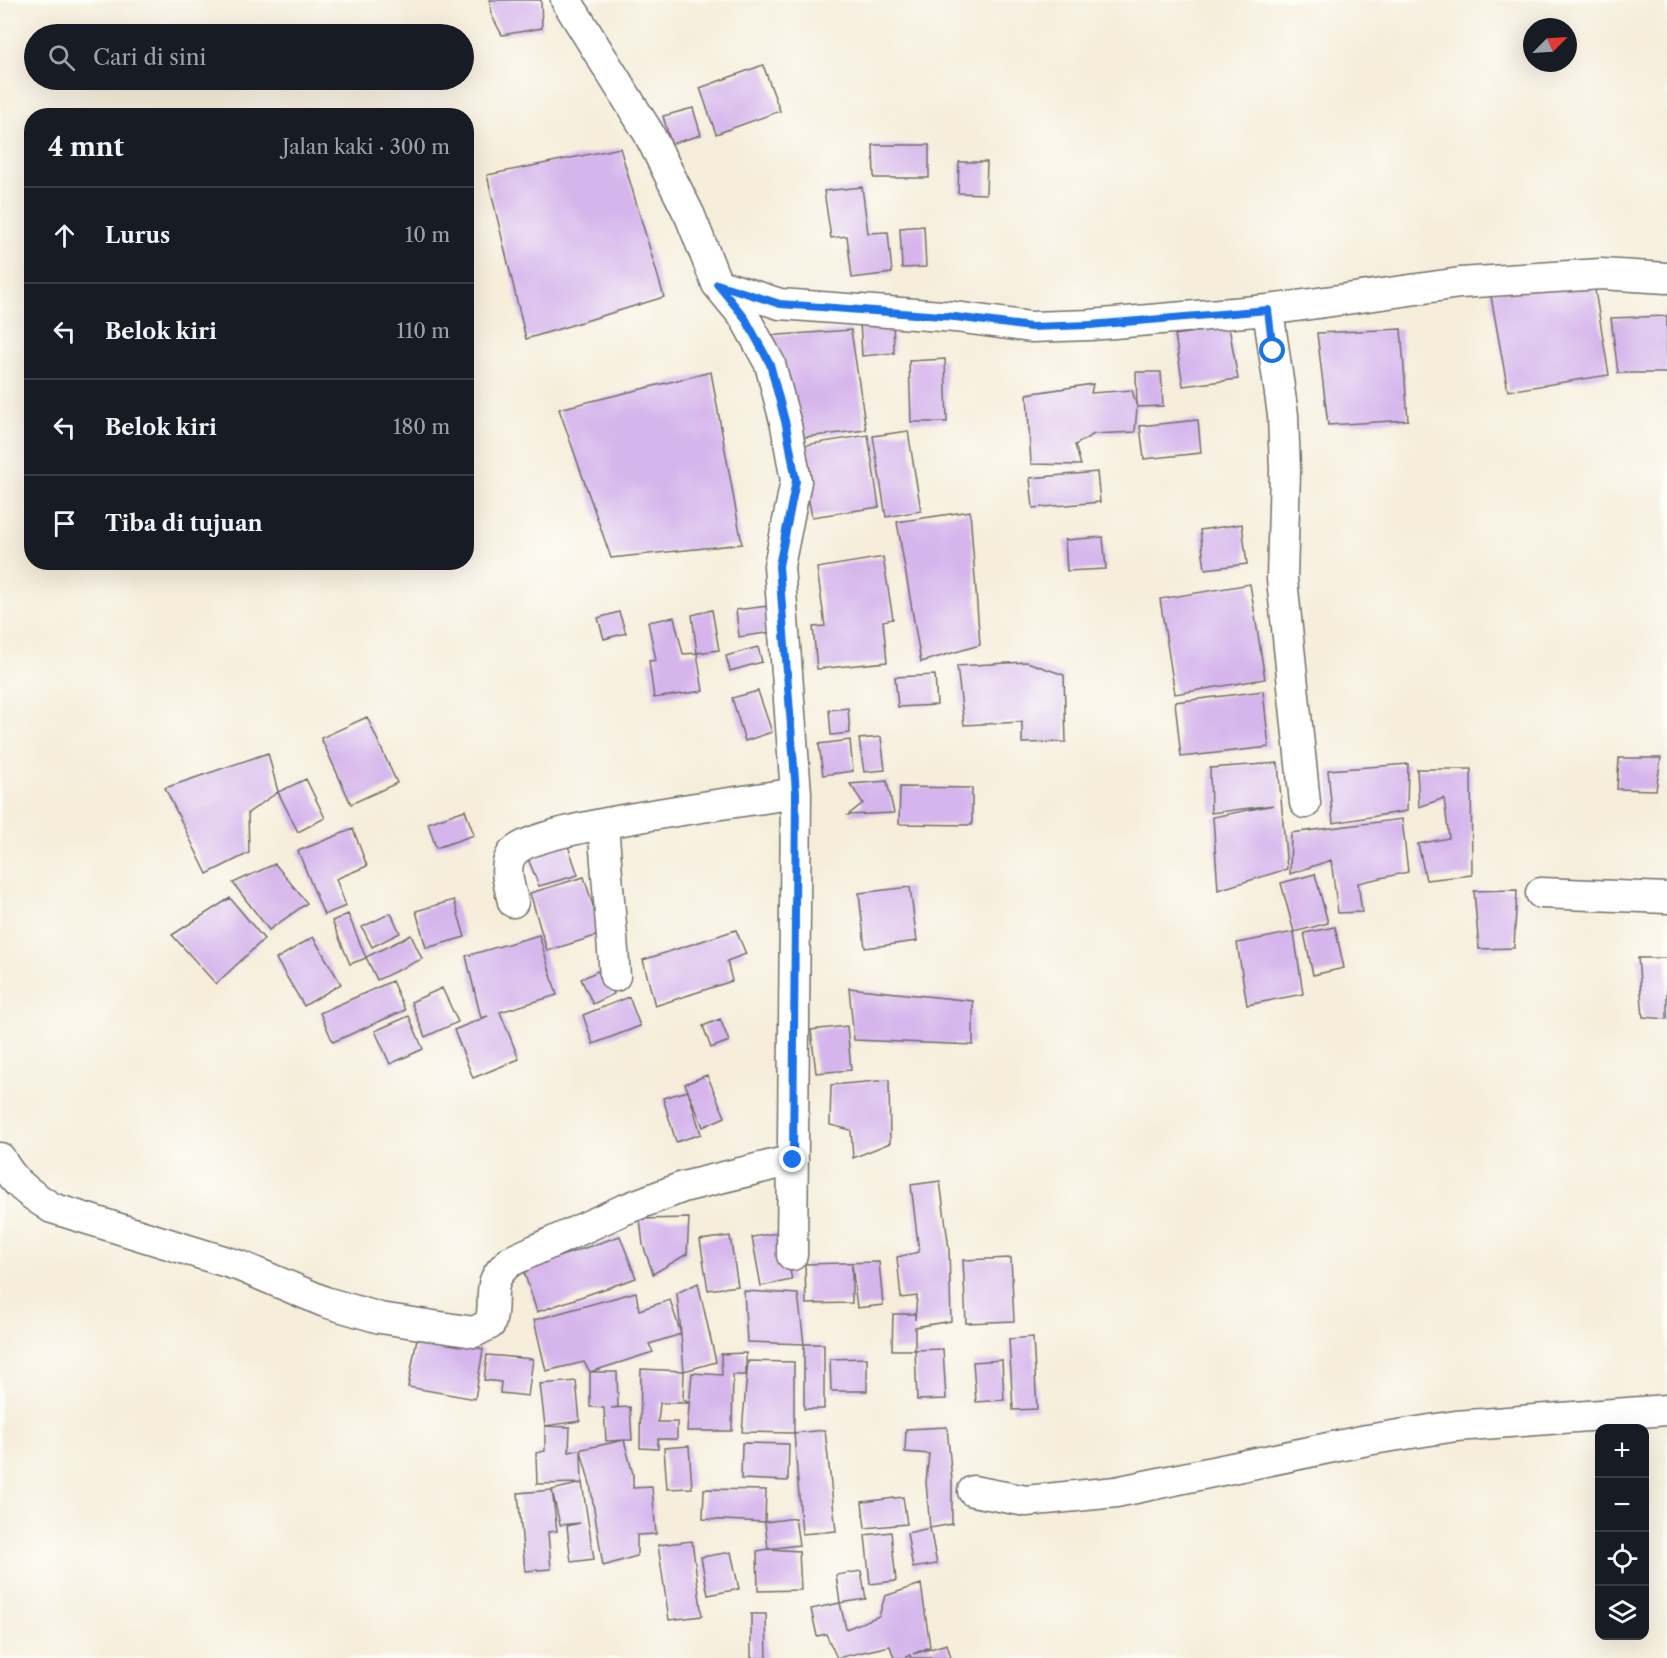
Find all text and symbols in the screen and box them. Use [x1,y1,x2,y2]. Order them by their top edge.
north arrow [1523,18,1577,72]
search box [24,24,474,90]
icon: search [45,41,78,74]
text: Cari di sini [93,44,206,71]
text: 4 mnt [48,131,124,163]
text: Jalan kaki · 300 m [282,135,450,159]
icon: ahead [48,219,81,252]
text: Lurus [105,222,170,249]
text: 10 m [405,223,450,247]
icon: left [48,315,81,348]
text: Belok kiri [105,318,217,345]
text: 110 m [397,319,450,343]
route start [1259,337,1285,363]
icon: left [48,411,81,444]
text: Belok kiri [105,414,217,441]
text: 180 m [393,415,450,439]
icon: arrive [48,507,81,540]
text: Tiba di tujuan [105,510,263,537]
route end [779,1146,805,1172]
map controls [1595,1424,1649,1640]
button: + [1595,1424,1649,1478]
button: − [1595,1478,1649,1532]
button: locate [1595,1532,1649,1586]
button: layers [1595,1586,1649,1640]

